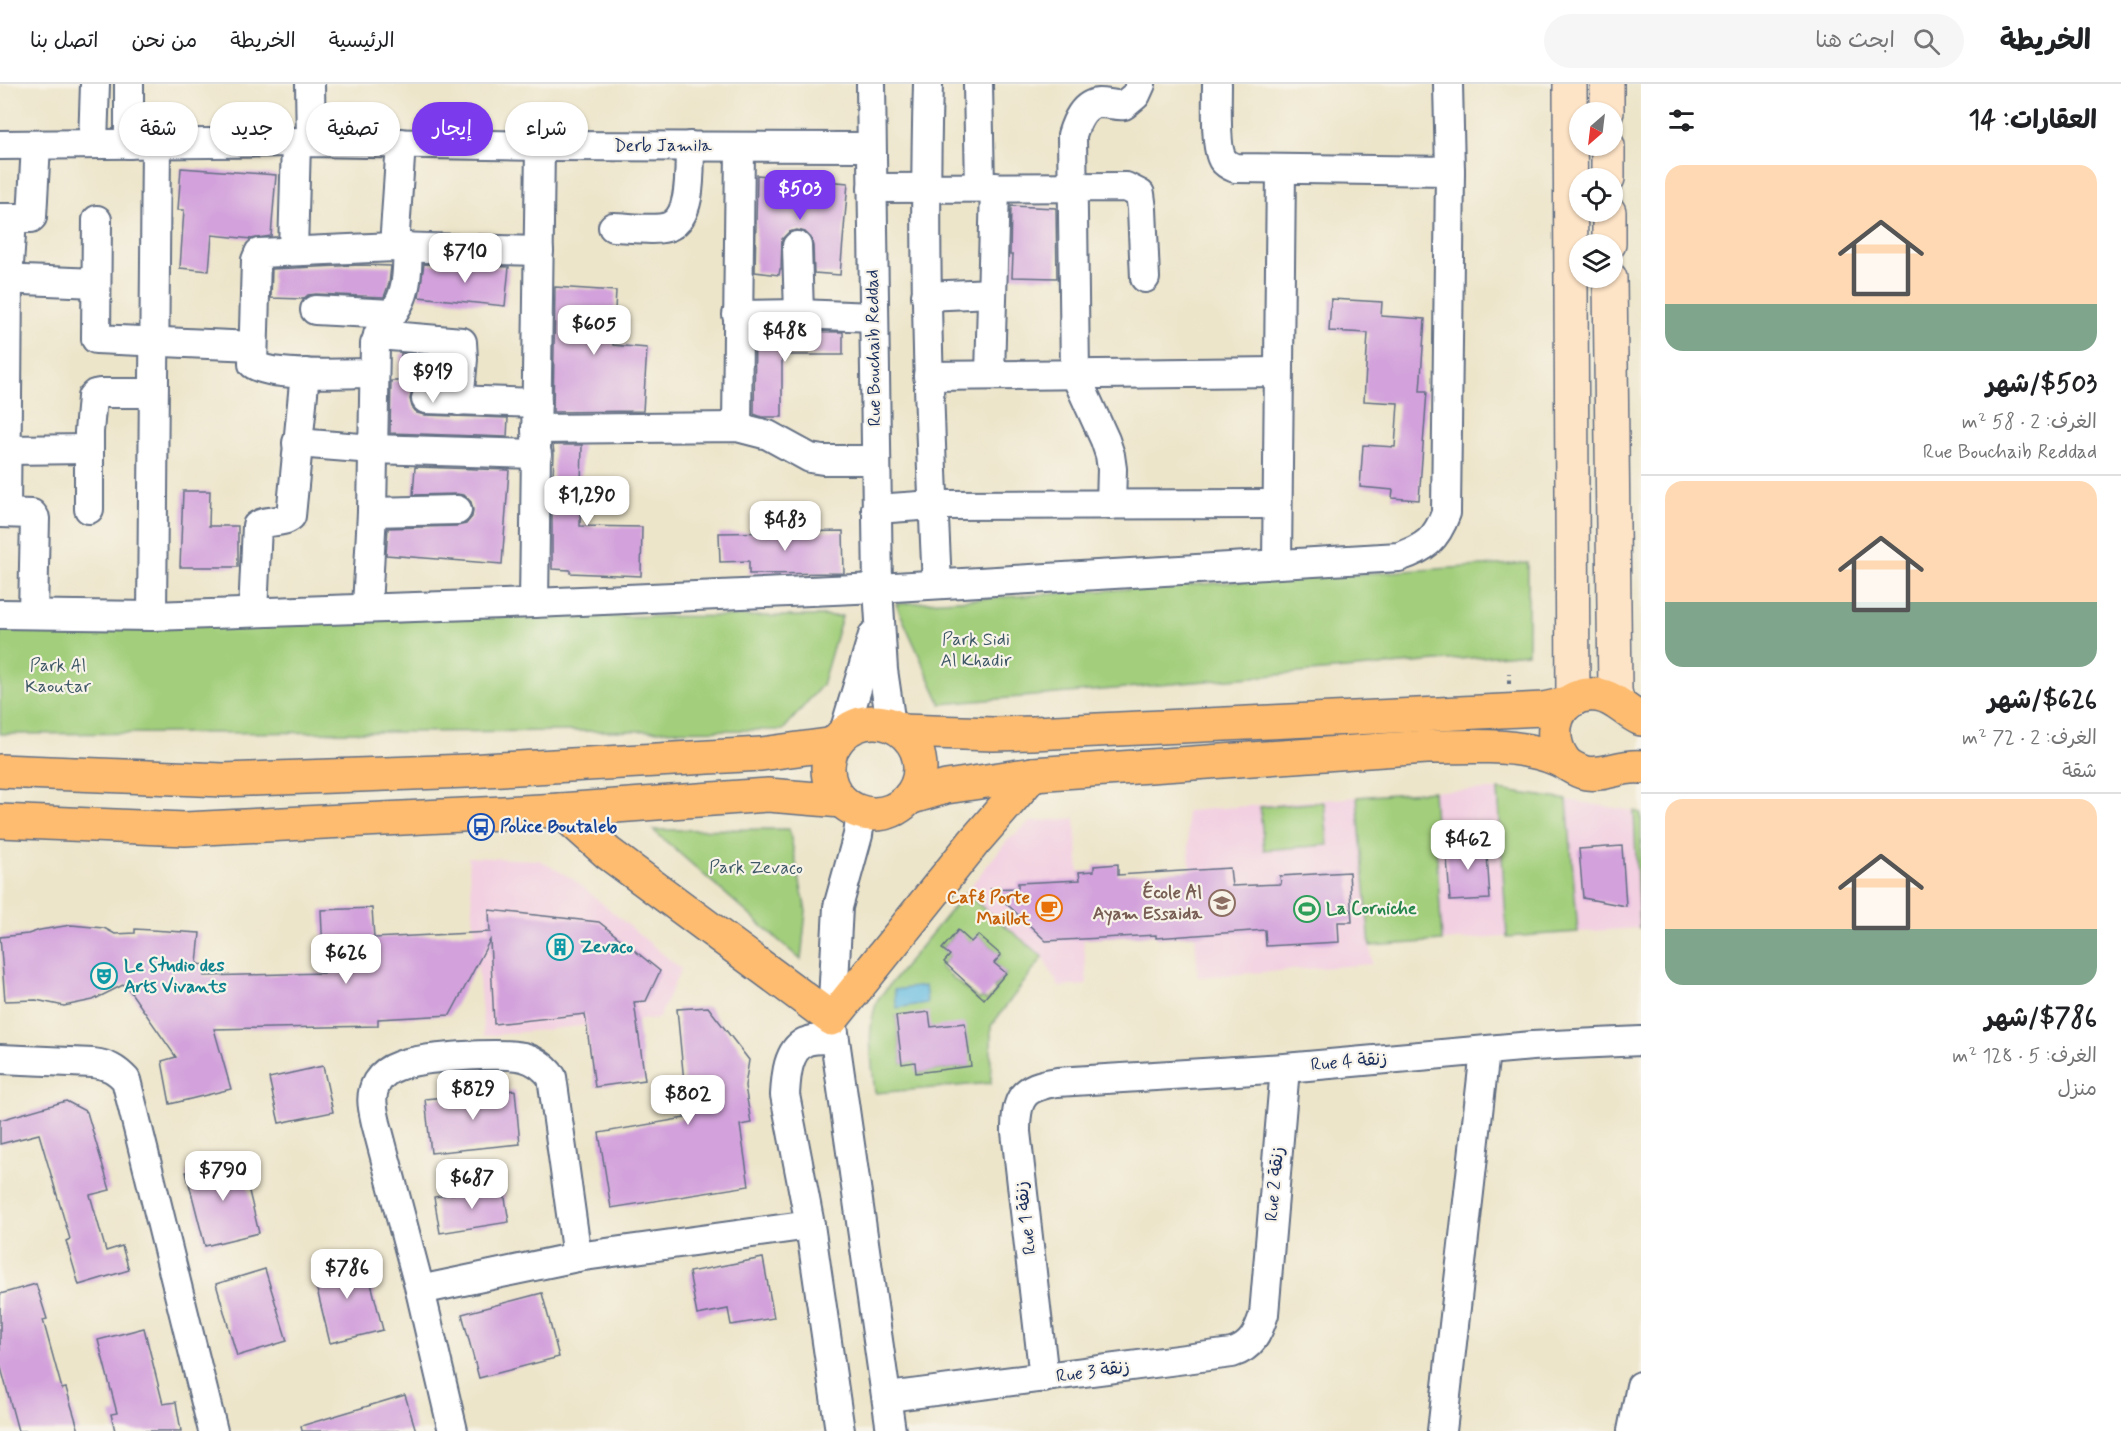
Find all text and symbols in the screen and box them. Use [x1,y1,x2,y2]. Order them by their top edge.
search box [1544,14,1964,68]
text: الخريطة [2000,23,2091,60]
icon: search [1910,25,1943,58]
text: اتصل بنا [30,27,98,55]
text: من نحن [131,27,197,55]
text: الخريطة [230,27,296,55]
text: الرئيسية [329,27,395,55]
text: ابحث هنا [1815,27,1895,55]
chip: شقة [119,102,198,156]
chip: جديد [210,102,294,156]
chip: تصفية [306,102,400,156]
chip: إيجار [412,102,493,156]
chip: شراء [505,102,588,156]
north arrow [1569,102,1623,156]
map controls [1569,102,1623,288]
icon: filters [1665,104,1698,137]
text: العقارات: 14 [1969,104,2097,138]
street label: Derb Jamila [614,134,712,158]
button: locate [1569,168,1623,222]
pin: $503 [764,170,836,221]
text: $503 [778,176,822,203]
icon: home [1827,204,1935,312]
pin: $710 [429,233,501,284]
button: layers [1569,234,1623,288]
text: $710 [443,239,487,266]
street label: Rue Bouchaib Reddad [861,269,887,427]
pin: $605 [558,305,630,356]
text: $605 [572,311,616,338]
pin: $488 [749,312,821,363]
text: $488 [762,318,808,345]
pin: $919 [397,353,469,404]
text: $919 [413,359,453,386]
text: $503/شهر [1986,368,2097,402]
text: الغرف: 2 · 58 m² [1962,409,2097,436]
text: Rue Bouchaib Reddad [1923,439,2097,466]
pin: $1,290 [538,476,636,527]
text: $1,290 [558,482,616,509]
pin: $483 [749,501,821,552]
text: $483 [764,507,806,534]
icon: home [1827,520,1935,628]
park label: Park Sidi Al Khadir [941,628,1012,673]
park label: Park Al Kaoutar [25,654,92,699]
text: $626/شهر [1988,684,2097,718]
text: الغرف: 2 · 72 m² [1962,725,2097,752]
text: شقة [2062,758,2097,785]
bus stop icon: Police Boutaleb [466,812,496,842]
place label: Police Boutaleb [500,815,617,839]
pin: $462 [1432,820,1504,871]
text: $462 [1445,826,1491,853]
icon: home [1827,838,1935,946]
park label: Park Zevaco [709,856,803,880]
place label: École Al Ayam Essaida [1093,880,1203,926]
place label: Café Porte Maillot [947,886,1030,931]
school or university icon: École Al Ayam Essaida [1207,888,1237,918]
cafe icon: Café Porte Maillot [1034,893,1064,923]
sports icon: La Corniche [1292,894,1322,924]
place label: La Corniche [1326,897,1417,921]
building icon: Zevaco [545,932,575,962]
pin: $626 [310,934,382,985]
place label: Zevaco [580,935,633,959]
text: $626 [325,940,367,967]
place label: Le Studio des Arts Vivants [124,954,227,999]
theatre icon: Le Studio des Arts Vivants [89,961,119,991]
text: $786/شهر [1985,1002,2097,1036]
text: الغرف: 5 · 128 m² [1952,1043,2097,1070]
street label: Rue 4 زنقة [1310,1047,1388,1077]
pin: $829 [437,1070,509,1121]
pin: $802 [652,1075,724,1126]
text: $829 [451,1076,495,1103]
text: منزل [2058,1076,2097,1103]
text: $802 [665,1081,711,1108]
street label: Rue 2 زنقة [1260,1146,1290,1222]
pin: $790 [187,1151,259,1202]
text: $790 [199,1157,247,1184]
pin: $687 [436,1159,508,1210]
text: $687 [450,1165,494,1192]
street label: Rue 1 زنقة [1010,1180,1042,1256]
pin: $786 [311,1249,383,1300]
text: $786 [325,1255,369,1282]
street label: Rue 3 زنقة [1055,1355,1131,1389]

